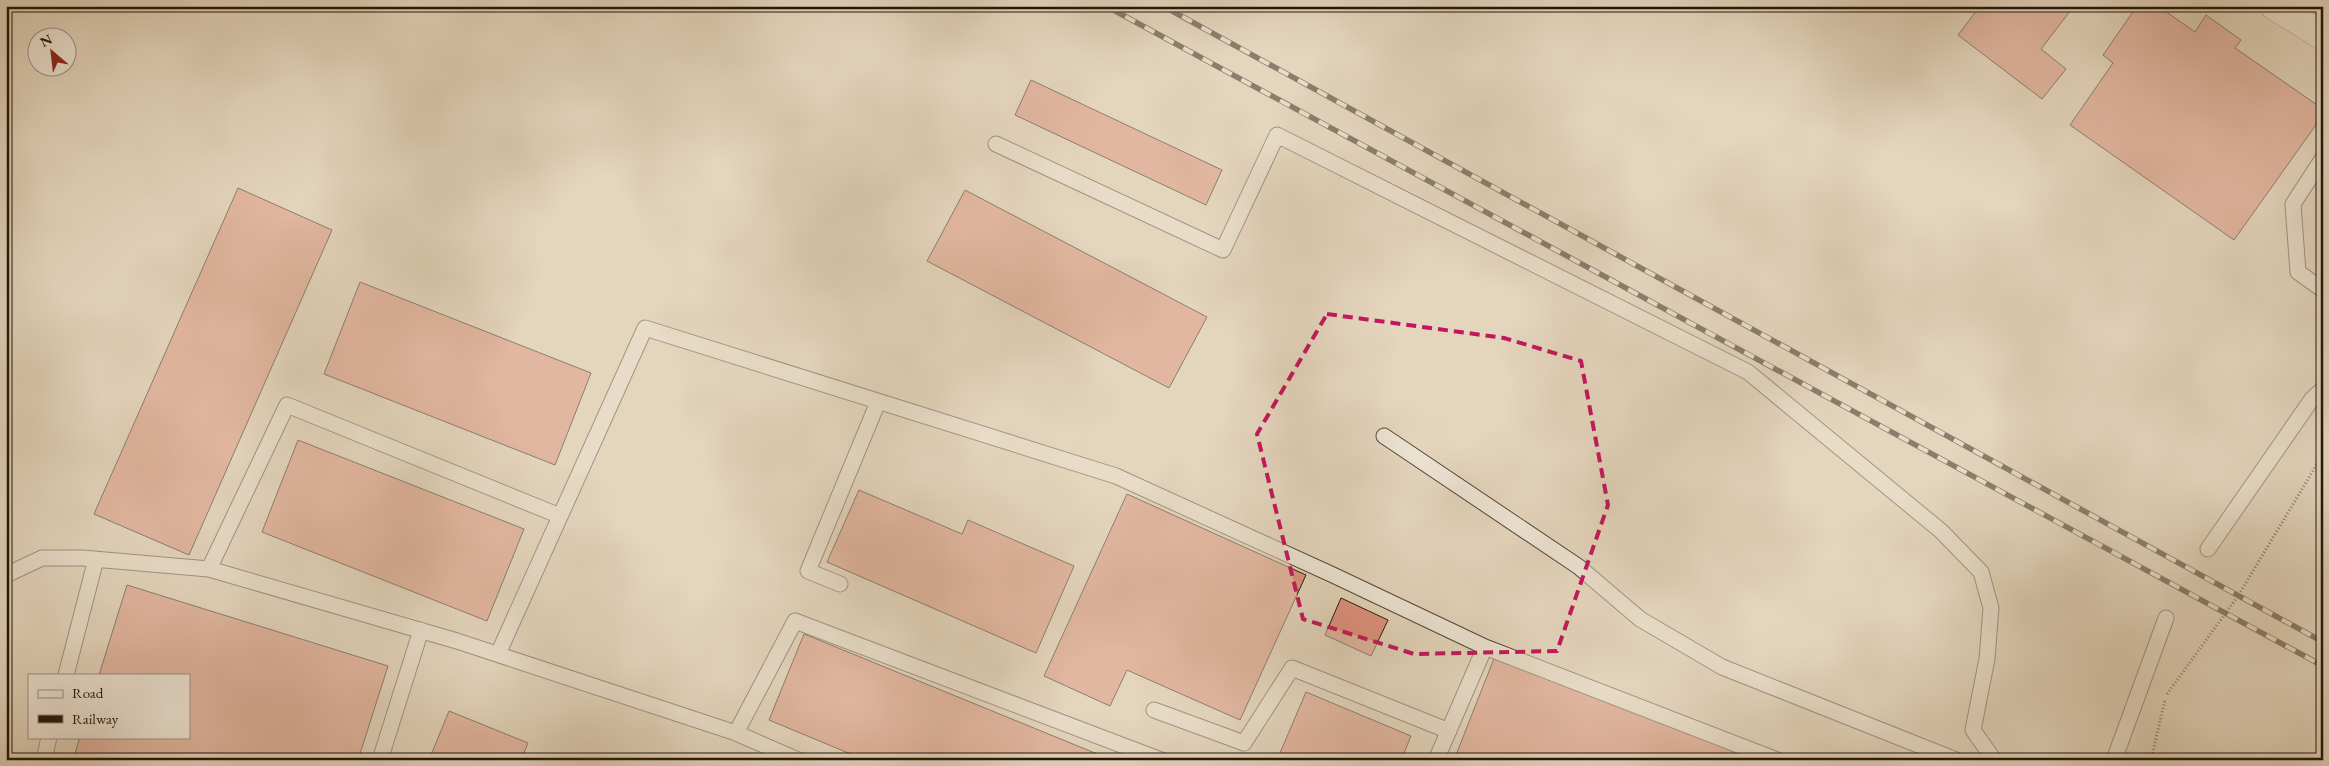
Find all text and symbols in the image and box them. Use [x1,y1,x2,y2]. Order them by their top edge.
north arrow [28,28,78,78]
text: N [37,30,56,51]
legend [28,674,190,738]
text: Road [72,683,104,702]
text: Railway [72,709,119,728]

